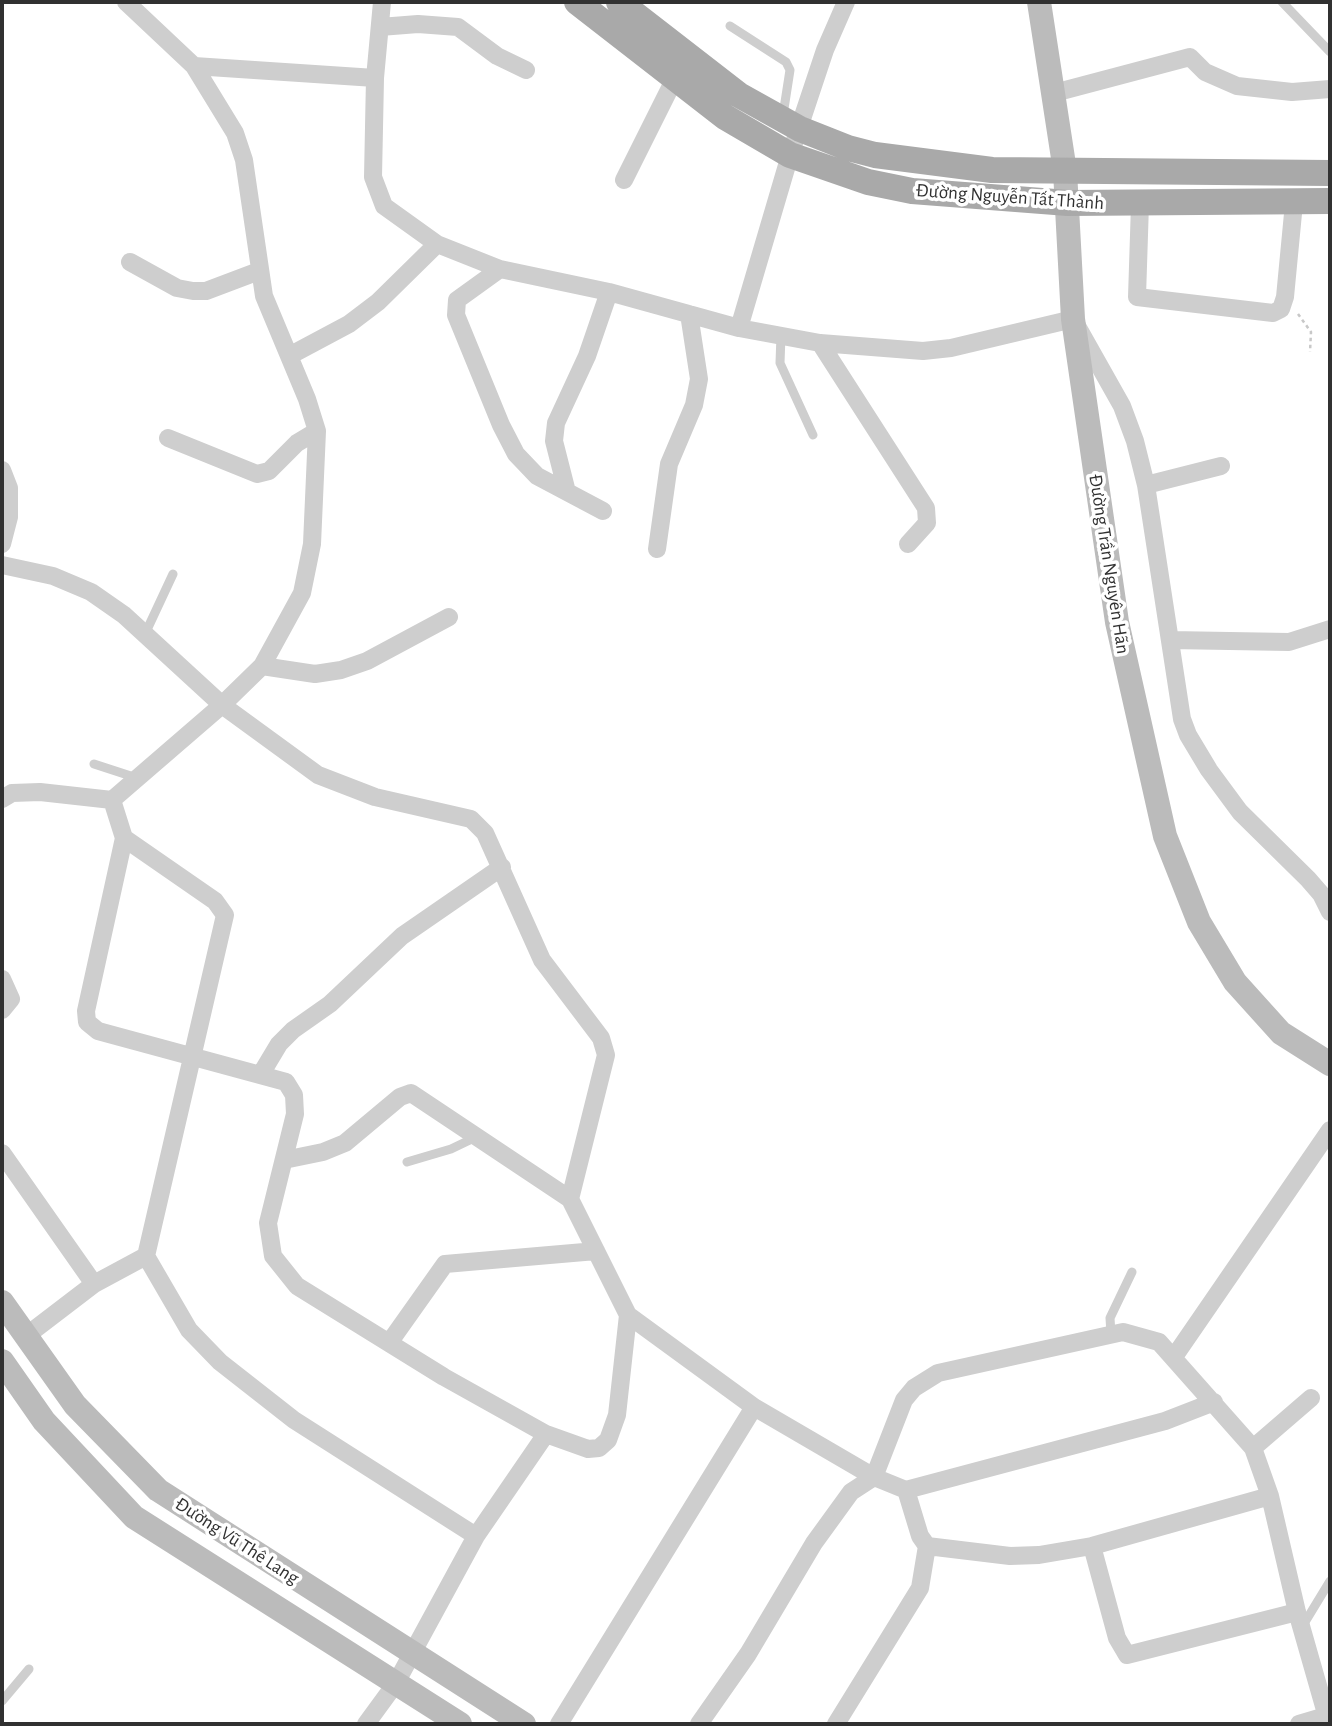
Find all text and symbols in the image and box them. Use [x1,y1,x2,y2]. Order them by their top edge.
street label: Đường Nguyễn Tất Thành [915,179,1105,215]
street label: Đường Trần Nguyên Hãn [1084,472,1134,656]
street label: Đường Vũ Thê Lang [171,1492,303,1590]

